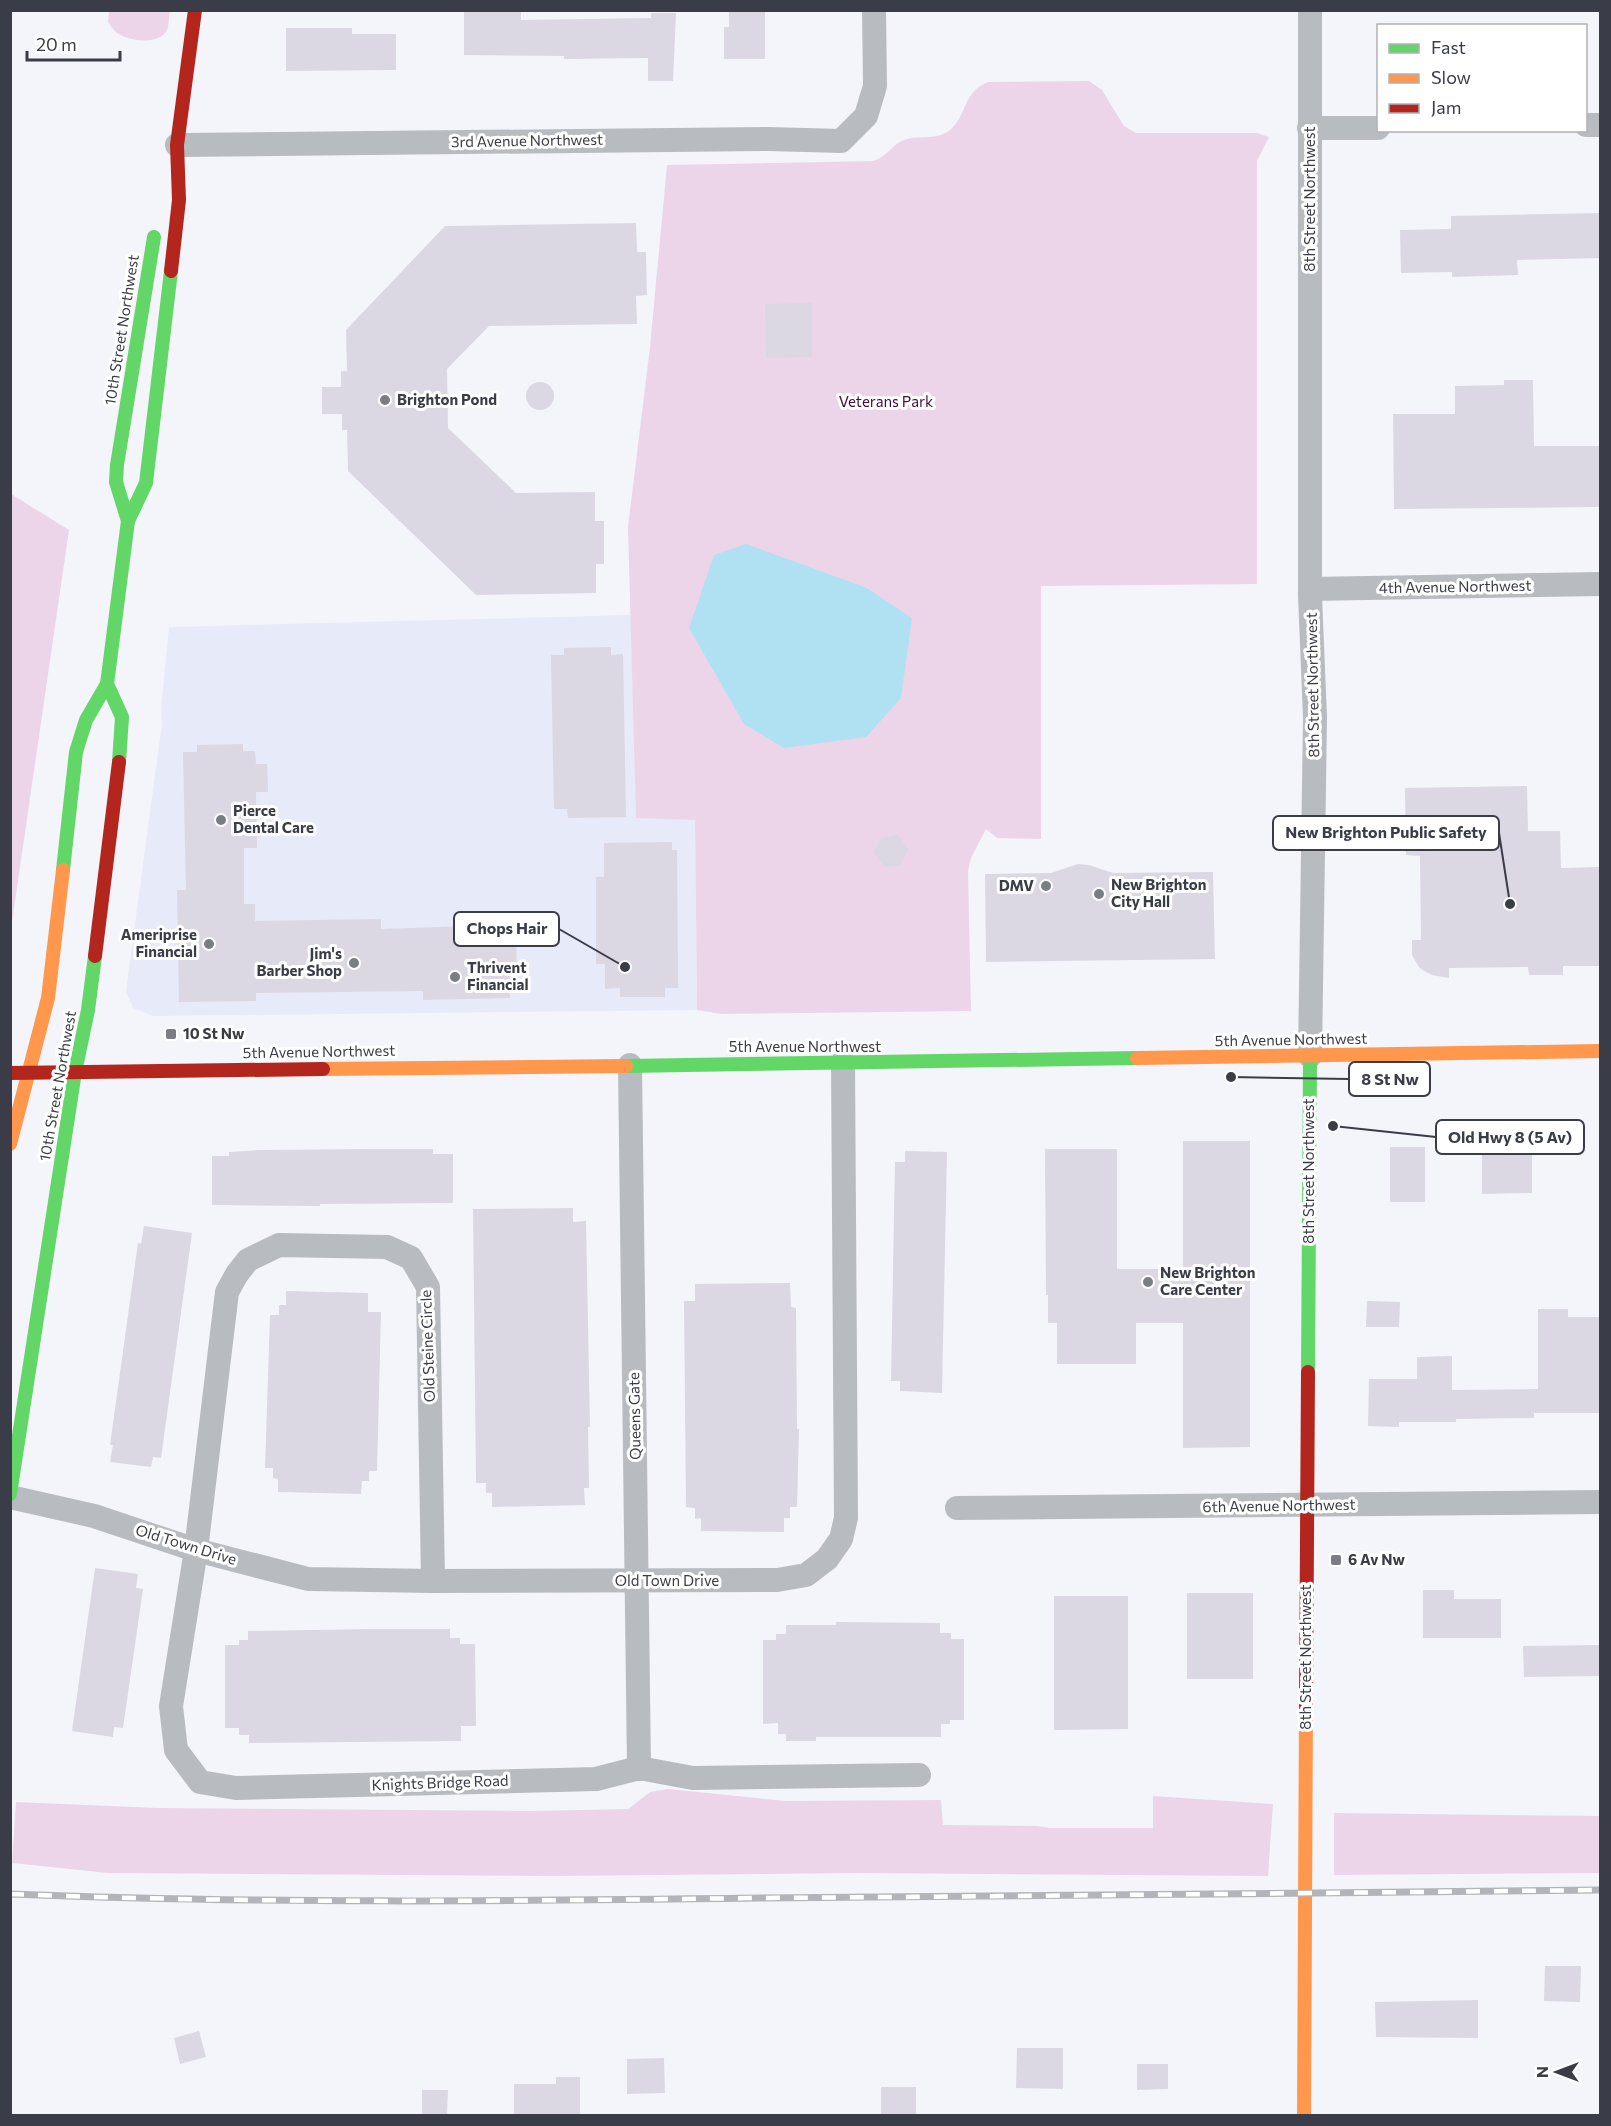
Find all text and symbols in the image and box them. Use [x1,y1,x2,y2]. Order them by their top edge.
scale bar [27,24,120,62]
legend [1377,24,1587,132]
text: 20 m [36,33,77,55]
text: Fast [1431,36,1466,58]
text: Slow [1431,66,1471,88]
text: Jam [1431,96,1461,118]
street label: 8th Street Northwest [1300,126,1318,272]
street label: 3rd Avenue Northwest [451,130,603,150]
street label: 10th Street Northwest [100,253,142,407]
place label: Brighton Pond [397,390,497,408]
park label: Veterans Park [839,392,933,410]
marker: Brighton Pond [378,393,392,407]
street label: 4th Avenue Northwest [1378,576,1532,596]
street label: 8th Street Northwest [1302,612,1322,758]
place label: Pierce Dental Care [233,801,314,836]
marker: Pierce Dental Care [214,813,228,827]
callout: New Brighton Public Safety [1273,816,1499,850]
text: New Brighton Public Safety [1285,822,1487,841]
place label: New Brighton City Hall [1111,875,1206,910]
place label: DMV [999,876,1034,894]
marker: DMV [1039,879,1053,893]
marker: New Brighton City Hall [1092,887,1106,901]
callout: Chops Hair [454,912,559,946]
text: Chops Hair [466,918,548,937]
place label: Ameriprise Financial [121,925,197,960]
marker: Ameriprise Financial [202,937,216,951]
place label: Jim's Barber Shop [257,944,342,979]
marker: Jim's Barber Shop [347,956,361,970]
place label: Thrivent Financial [467,958,529,993]
marker: Thrivent Financial [448,970,462,984]
street label: 10th Street Northwest [35,1009,79,1162]
place label: 10 St Nw [183,1024,245,1042]
marker: 10 St Nw [164,1027,178,1041]
street label: 5th Avenue Northwest [1215,1029,1367,1049]
street label: 5th Avenue Northwest [729,1037,881,1055]
street label: 5th Avenue Northwest [243,1041,395,1061]
callout: 8 St Nw [1349,1062,1430,1096]
text: 8 St Nw [1361,1069,1419,1088]
street label: 8th Street Northwest [1299,1098,1317,1244]
callout: Old Hwy 8 (5 Av) [1436,1120,1584,1154]
text: Old Hwy 8 (5 Av) [1448,1127,1572,1146]
place label: New Brighton Care Center [1160,1263,1255,1298]
marker: New Brighton Care Center [1141,1275,1155,1289]
street label: Old Steine Circle [416,1289,438,1403]
street label: Queens Gate [624,1372,644,1460]
street label: 6th Avenue Northwest [1202,1495,1356,1515]
street label: Old Town Drive [134,1520,239,1568]
place label: 6 Av Nw [1348,1550,1405,1568]
marker: 6 Av Nw [1329,1553,1343,1567]
street label: Old Town Drive [615,1571,719,1589]
street label: 8th Street Northwest [1296,1584,1314,1730]
street label: Knights Bridge Road [371,1771,509,1793]
north arrow [1527,2042,1587,2102]
text: N [1532,2066,1551,2078]

